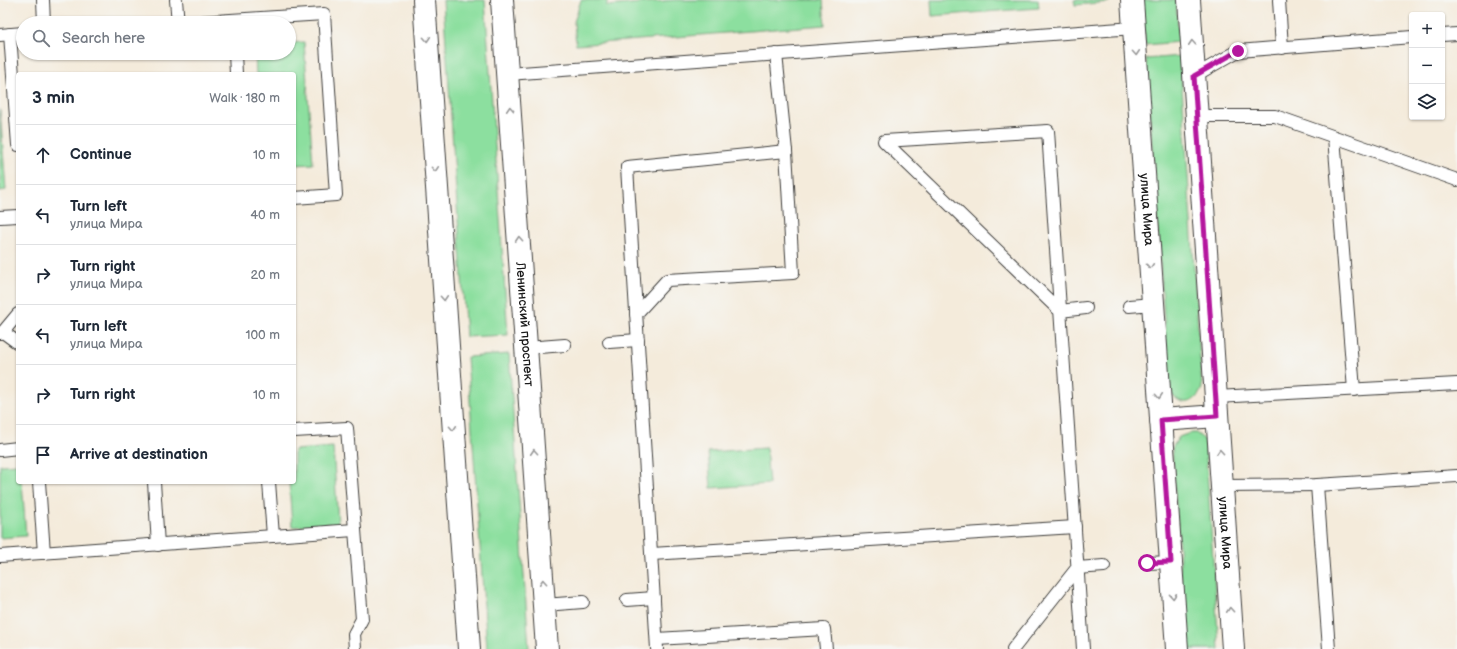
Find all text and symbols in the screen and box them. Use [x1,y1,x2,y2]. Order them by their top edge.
map controls [1409,12,1445,120]
button: + [1409,12,1445,48]
search box [16,16,296,60]
icon: search [30,27,52,49]
text: Search here [62,29,145,48]
one-way arrow [422,36,431,42]
one-way arrow [1187,40,1196,46]
route end [1229,42,1247,60]
button: − [1409,48,1445,84]
one-way arrow [1131,50,1140,56]
button: layers [1409,84,1445,120]
text: 3 min [32,88,75,108]
text: Walk · 180 m [209,90,280,106]
one-way arrow [506,106,515,112]
icon: ahead [32,144,54,166]
text: Continue [70,145,132,164]
text: 10 m [253,147,280,163]
one-way arrow [431,166,440,172]
street label: улица Мира [1136,173,1157,247]
text: Turn left [70,197,127,216]
icon: left [32,204,54,226]
text: 40 m [250,207,280,223]
text: улица Мира [70,216,143,232]
one-way arrow [514,236,523,242]
text: Turn right [70,257,135,276]
street label: Ленинский проспект [512,260,537,387]
one-way arrow [1146,263,1155,269]
icon: right [32,264,54,286]
text: 20 m [250,267,280,283]
text: улица Мира [70,276,143,292]
one-way arrow [440,295,449,301]
text: Turn left [70,317,127,336]
icon: left [32,324,54,346]
text: 100 m [245,327,280,343]
text: улица Мира [70,336,143,352]
icon: right [32,384,54,406]
text: Turn right [70,385,135,404]
text: 10 m [253,387,280,403]
one-way arrow [1155,393,1164,399]
one-way arrow [449,425,458,431]
icon: arrive [32,444,54,466]
text: Arrive at destination [70,445,208,464]
one-way arrow [529,449,538,456]
one-way arrow [1215,449,1224,455]
street label: улица Мира [1215,496,1236,570]
route start [1138,554,1156,572]
one-way arrow [538,579,547,585]
one-way arrow [1169,593,1178,599]
one-way arrow [1226,607,1235,613]

